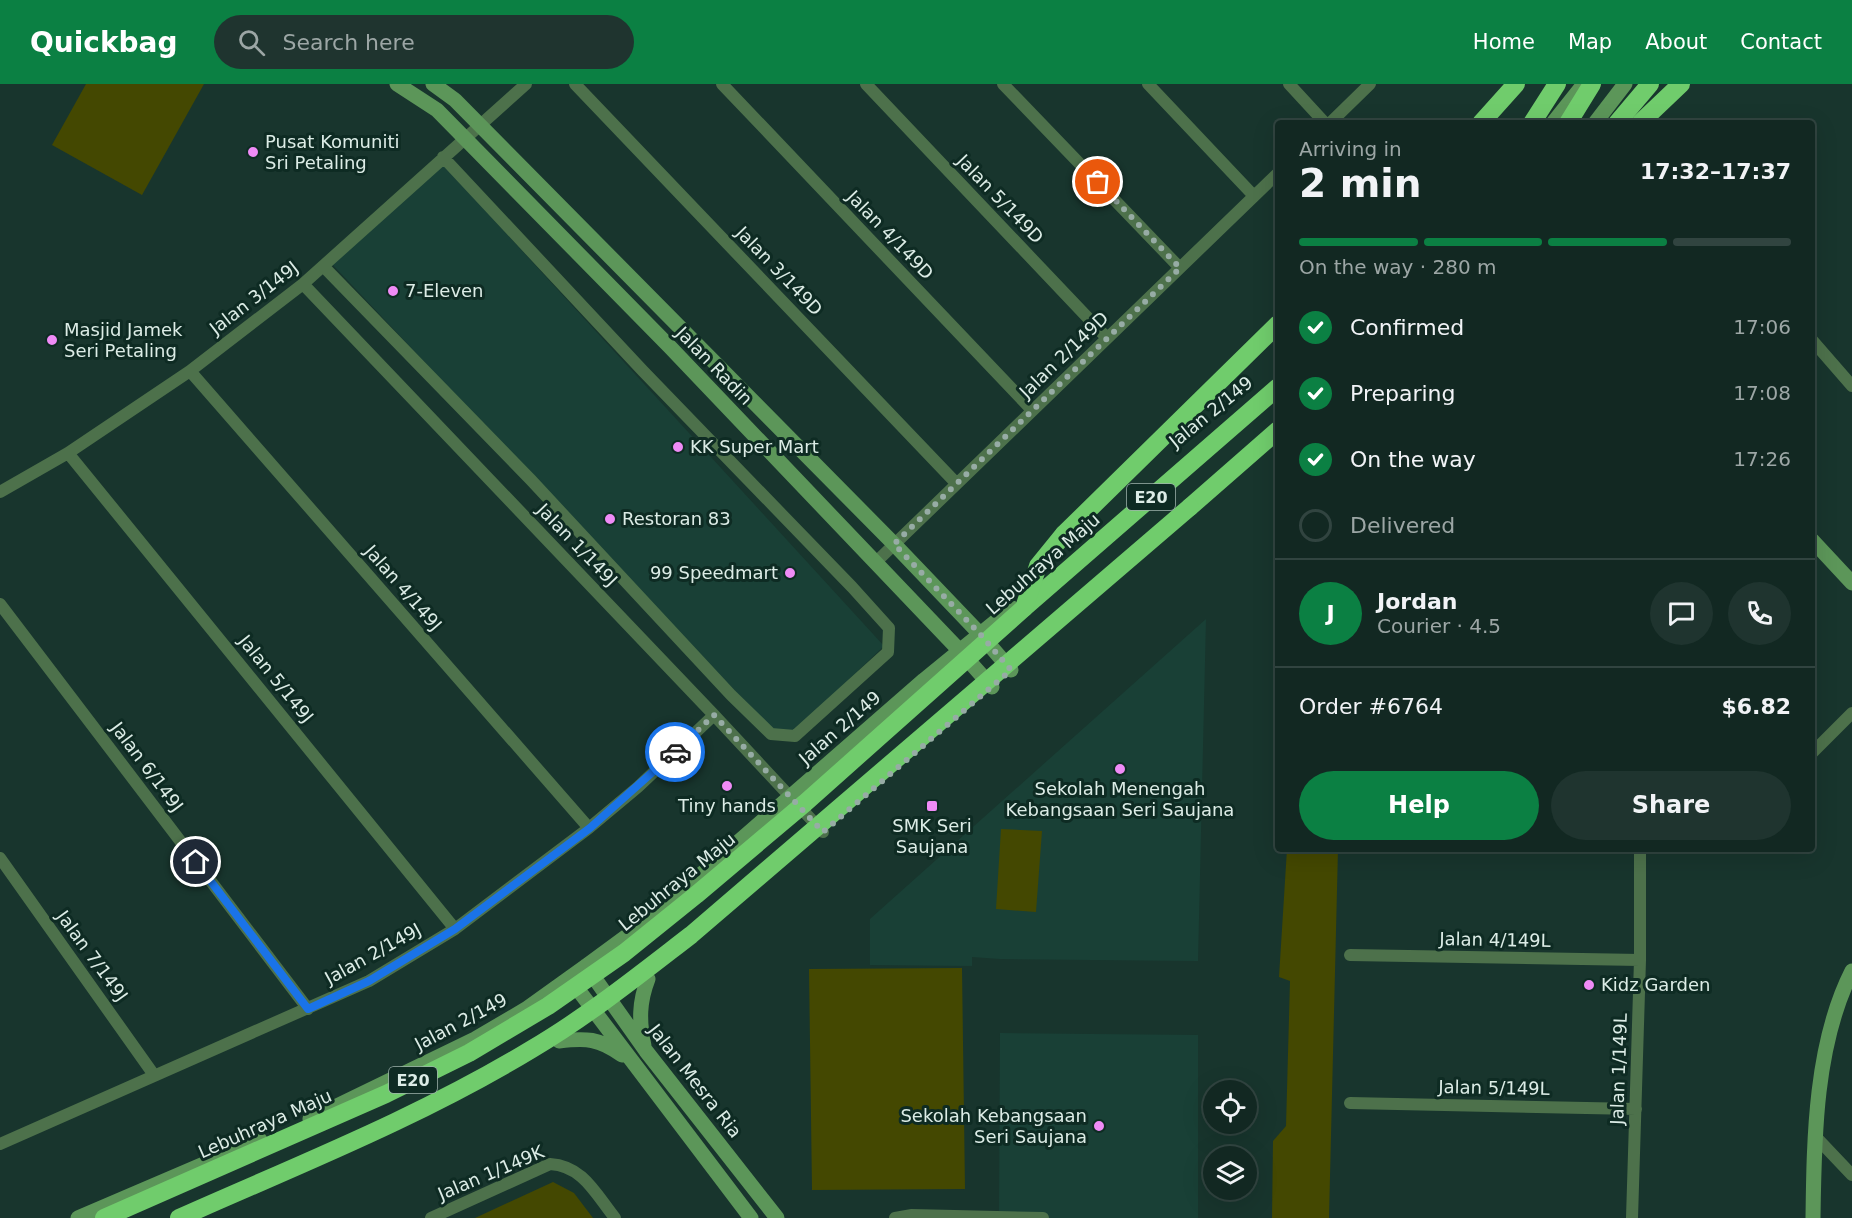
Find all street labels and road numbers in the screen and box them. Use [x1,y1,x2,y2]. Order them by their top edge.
street label: Jalan 5/149D [952,149,1048,247]
street label: Jalan 4/149D [842,185,938,283]
street label: Jalan 3/149D [731,221,827,319]
street label: Jalan 3/149J [204,256,302,339]
street label: Jalan 2/149D [1014,307,1112,403]
street label: Jalan Radin [671,321,757,409]
street label: Jalan 2/149 [1164,372,1257,452]
road number: E20 [1127,484,1175,510]
street label: Jalan 1/149J [532,498,622,590]
street label: Lebuhraya Maju [982,509,1104,619]
street label: Jalan 4/149J [360,540,446,635]
street label: Jalan 5/149J [234,630,318,727]
street label: Jalan 2/149 [794,686,885,769]
street label: Jalan 6/149J [106,717,188,816]
street label: Lebuhraya Maju [614,828,739,935]
street label: Jalan 7/149J [52,906,132,1005]
street label: Jalan 2/149J [320,919,425,989]
street label: Jalan 4/149L [1438,928,1551,951]
street label: Jalan 2/149 [410,988,510,1055]
street label: Jalan 1/149L [1606,1013,1631,1126]
street label: Jalan Mesra Ria [644,1019,746,1142]
road number: E20 [389,1067,437,1093]
street label: Jalan 5/149L [1437,1076,1550,1099]
street label: Lebuhraya Maju [195,1085,335,1162]
street label: Jalan 1/149K [434,1140,548,1205]

